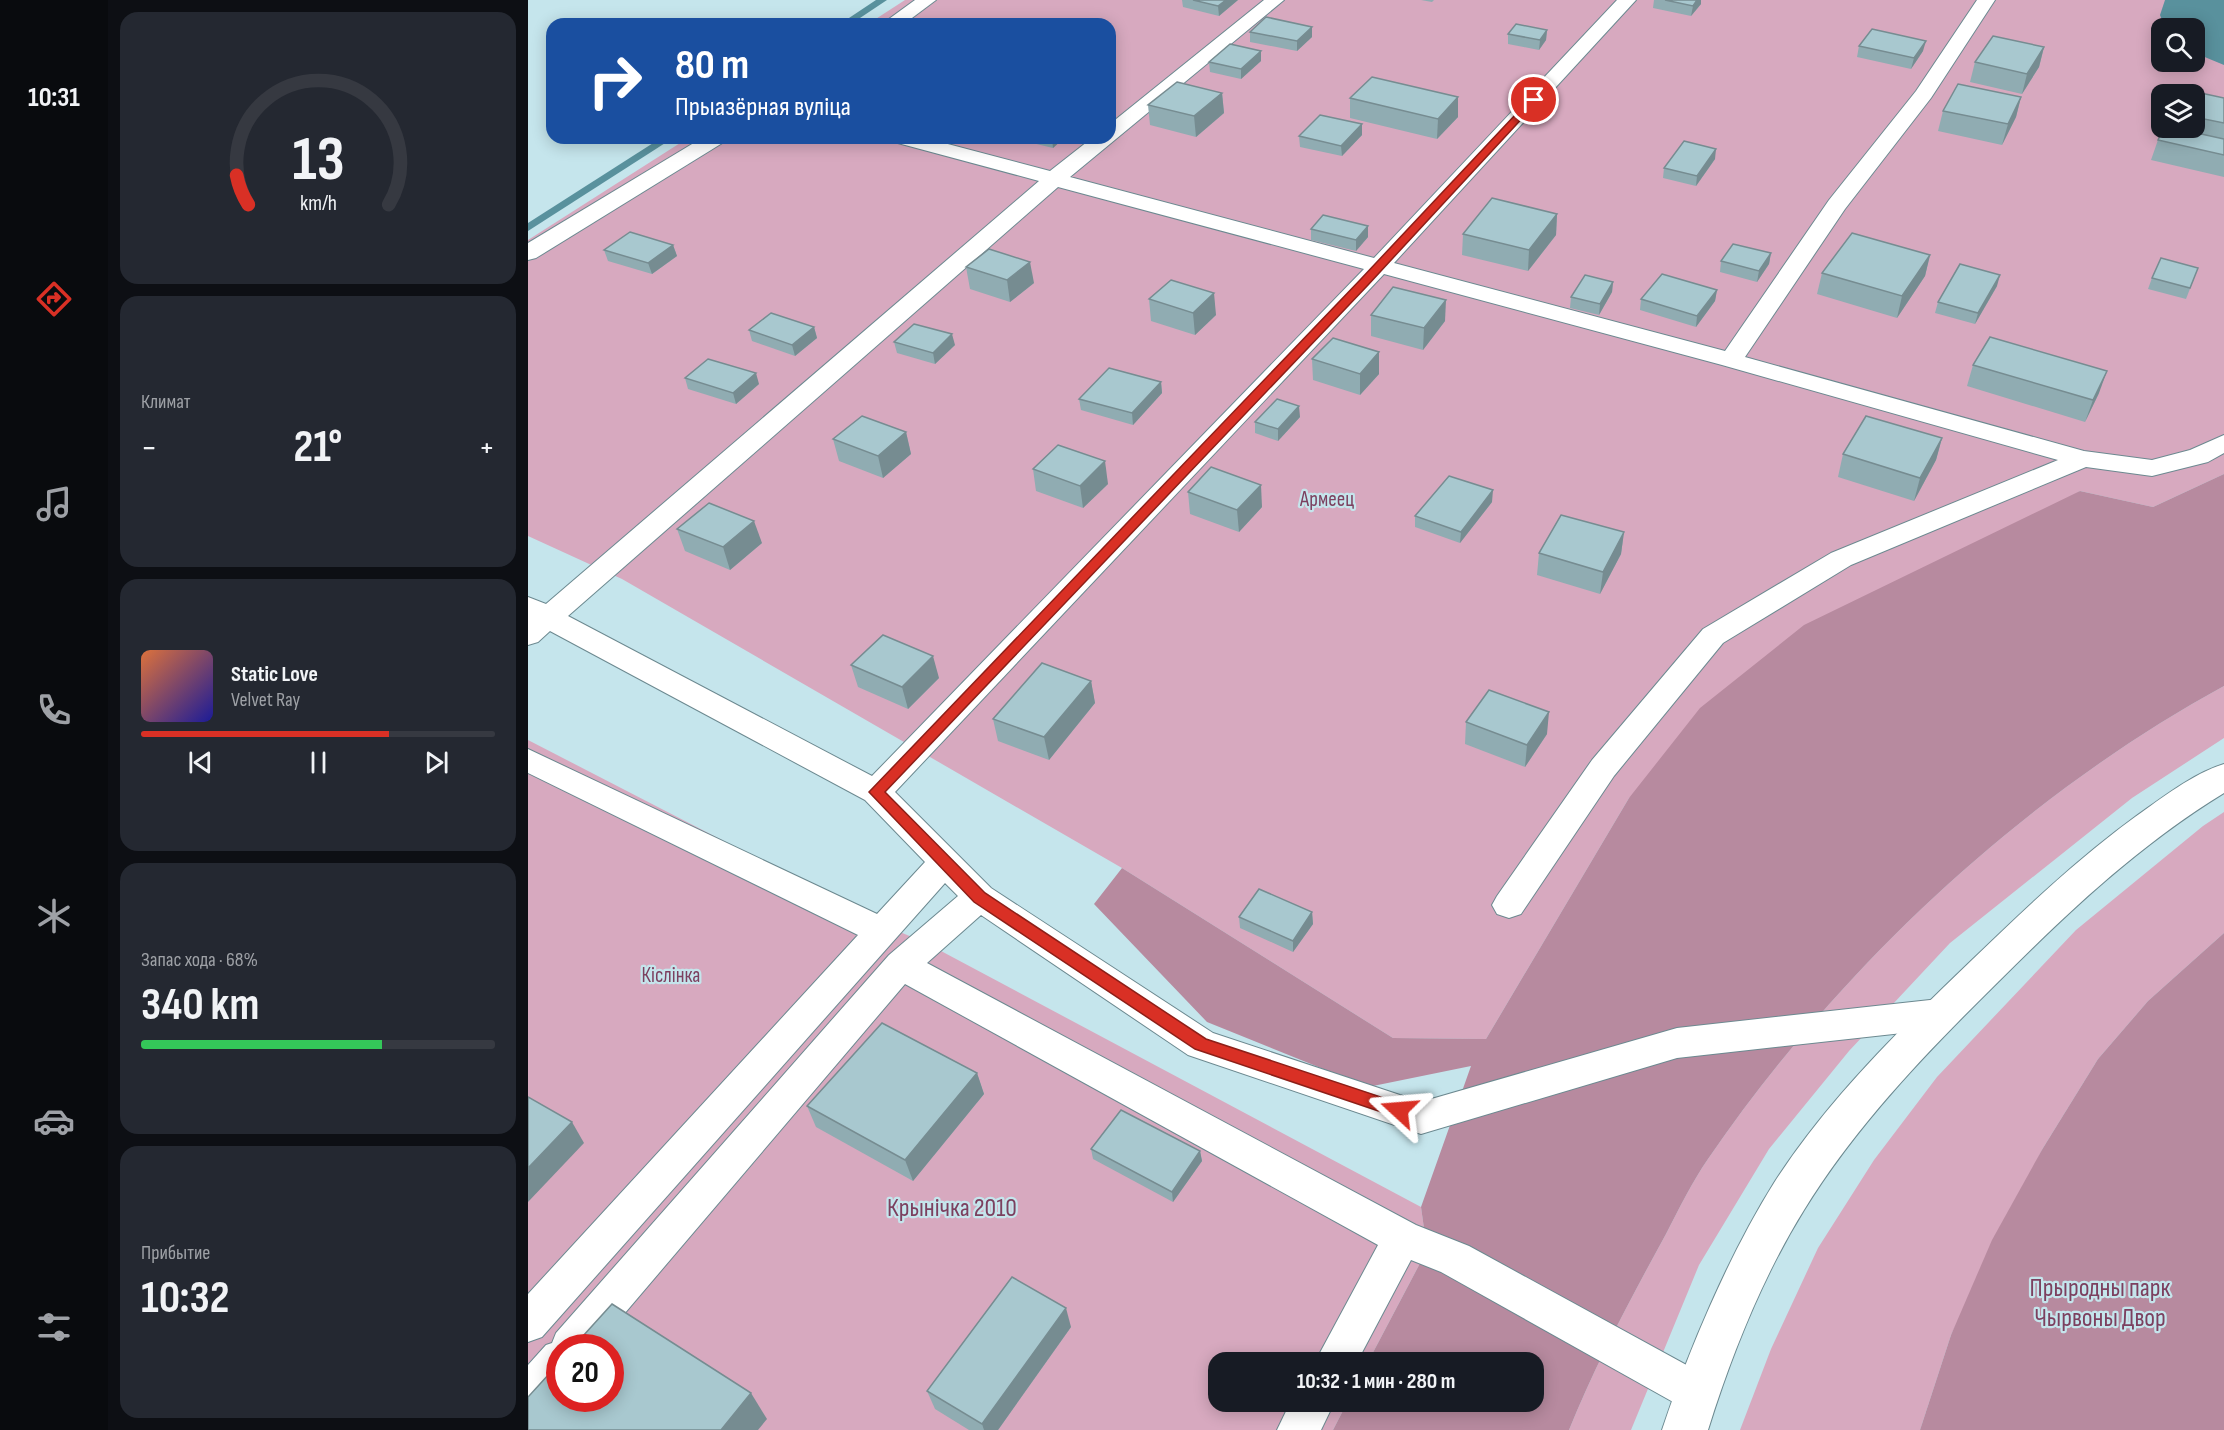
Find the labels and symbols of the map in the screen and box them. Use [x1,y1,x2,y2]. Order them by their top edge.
pin [1508,74,1559,125]
park label: Армеец [1299,487,1354,512]
park label: Кіслінка [642,963,700,988]
position arrow [1367,1078,1431,1142]
park label: Крынічка 2010 [887,1193,1017,1224]
park label: Прыродны парк Чырвоны Двор [2030,1273,2171,1334]
speed limit sign: 20 [546,1334,624,1412]

